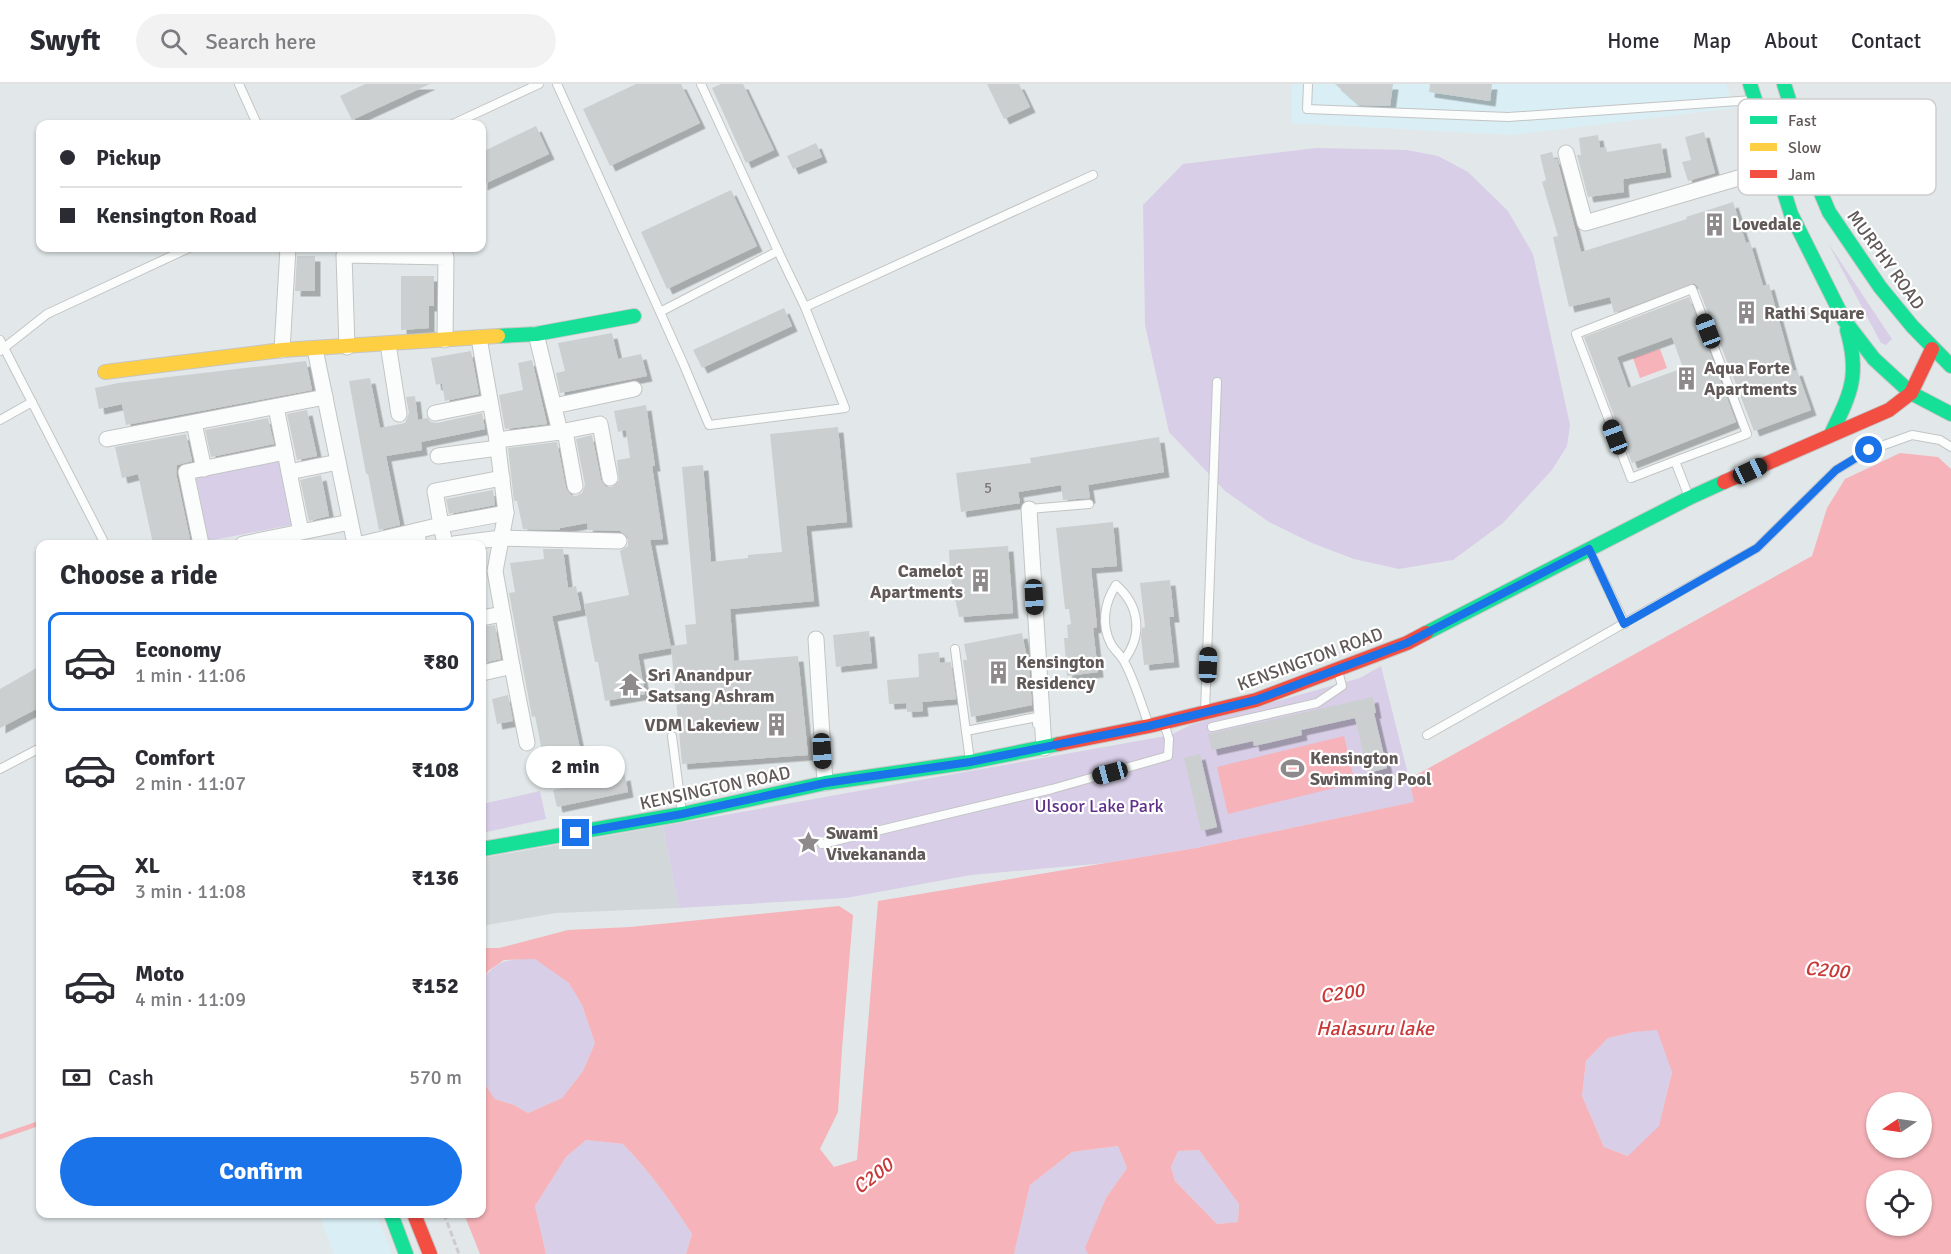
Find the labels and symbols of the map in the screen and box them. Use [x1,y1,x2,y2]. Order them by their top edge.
legend [1738,99,1936,195]
text: Fast [1788,111,1817,131]
text: Slow [1788,138,1822,158]
text: Jam [1788,165,1816,185]
street label: MURPHY ROAD [1843,206,1929,314]
building icon: Lovedale [1701,211,1727,237]
place label: Lovedale [1732,213,1801,235]
building icon: Rathi Square [1733,300,1759,326]
place label: Rathi Square [1764,302,1865,324]
car [1693,311,1723,351]
place label: Aqua Forte Apartments [1704,357,1797,400]
building icon: Aqua Forte Apartments [1673,365,1699,391]
car [1600,417,1630,457]
route start [1855,436,1882,463]
car [1730,455,1770,487]
house number: 5 [984,479,992,497]
place label: Camelot Apartments [870,560,963,603]
building icon: Camelot Apartments [968,568,994,594]
car [1024,579,1044,615]
street label: KENSINGTON ROAD [1234,622,1386,696]
car [1198,647,1218,683]
place label: Kensington Residency [1016,651,1105,694]
building icon: Kensington Residency [985,659,1011,685]
place label: Sri Anandpur Satsang Ashram [648,664,775,707]
temple icon: Sri Anandpur Satsang Ashram [617,672,643,698]
building icon: VDM Lakeview [764,712,790,738]
place label: VDM Lakeview [645,714,759,736]
car [812,733,832,769]
callout: 2 min [526,746,626,788]
place label: Kensington Swimming Pool [1310,747,1432,790]
sports icon: Kensington Swimming Pool [1279,755,1305,781]
car [1090,760,1130,786]
street label: KENSINGTON ROAD [638,761,792,815]
park label: Ulsoor Lake Park [1034,795,1164,817]
route end [562,819,589,846]
place label: Swami Vivekananda [826,822,926,865]
place icon: Swami Vivekananda [795,830,821,856]
water label: C200 [1804,956,1851,984]
water label: C200 [1318,977,1367,1009]
water label: Halasuru lake [1316,1016,1435,1041]
north arrow [1866,1092,1932,1158]
water label: C200 [848,1152,899,1200]

